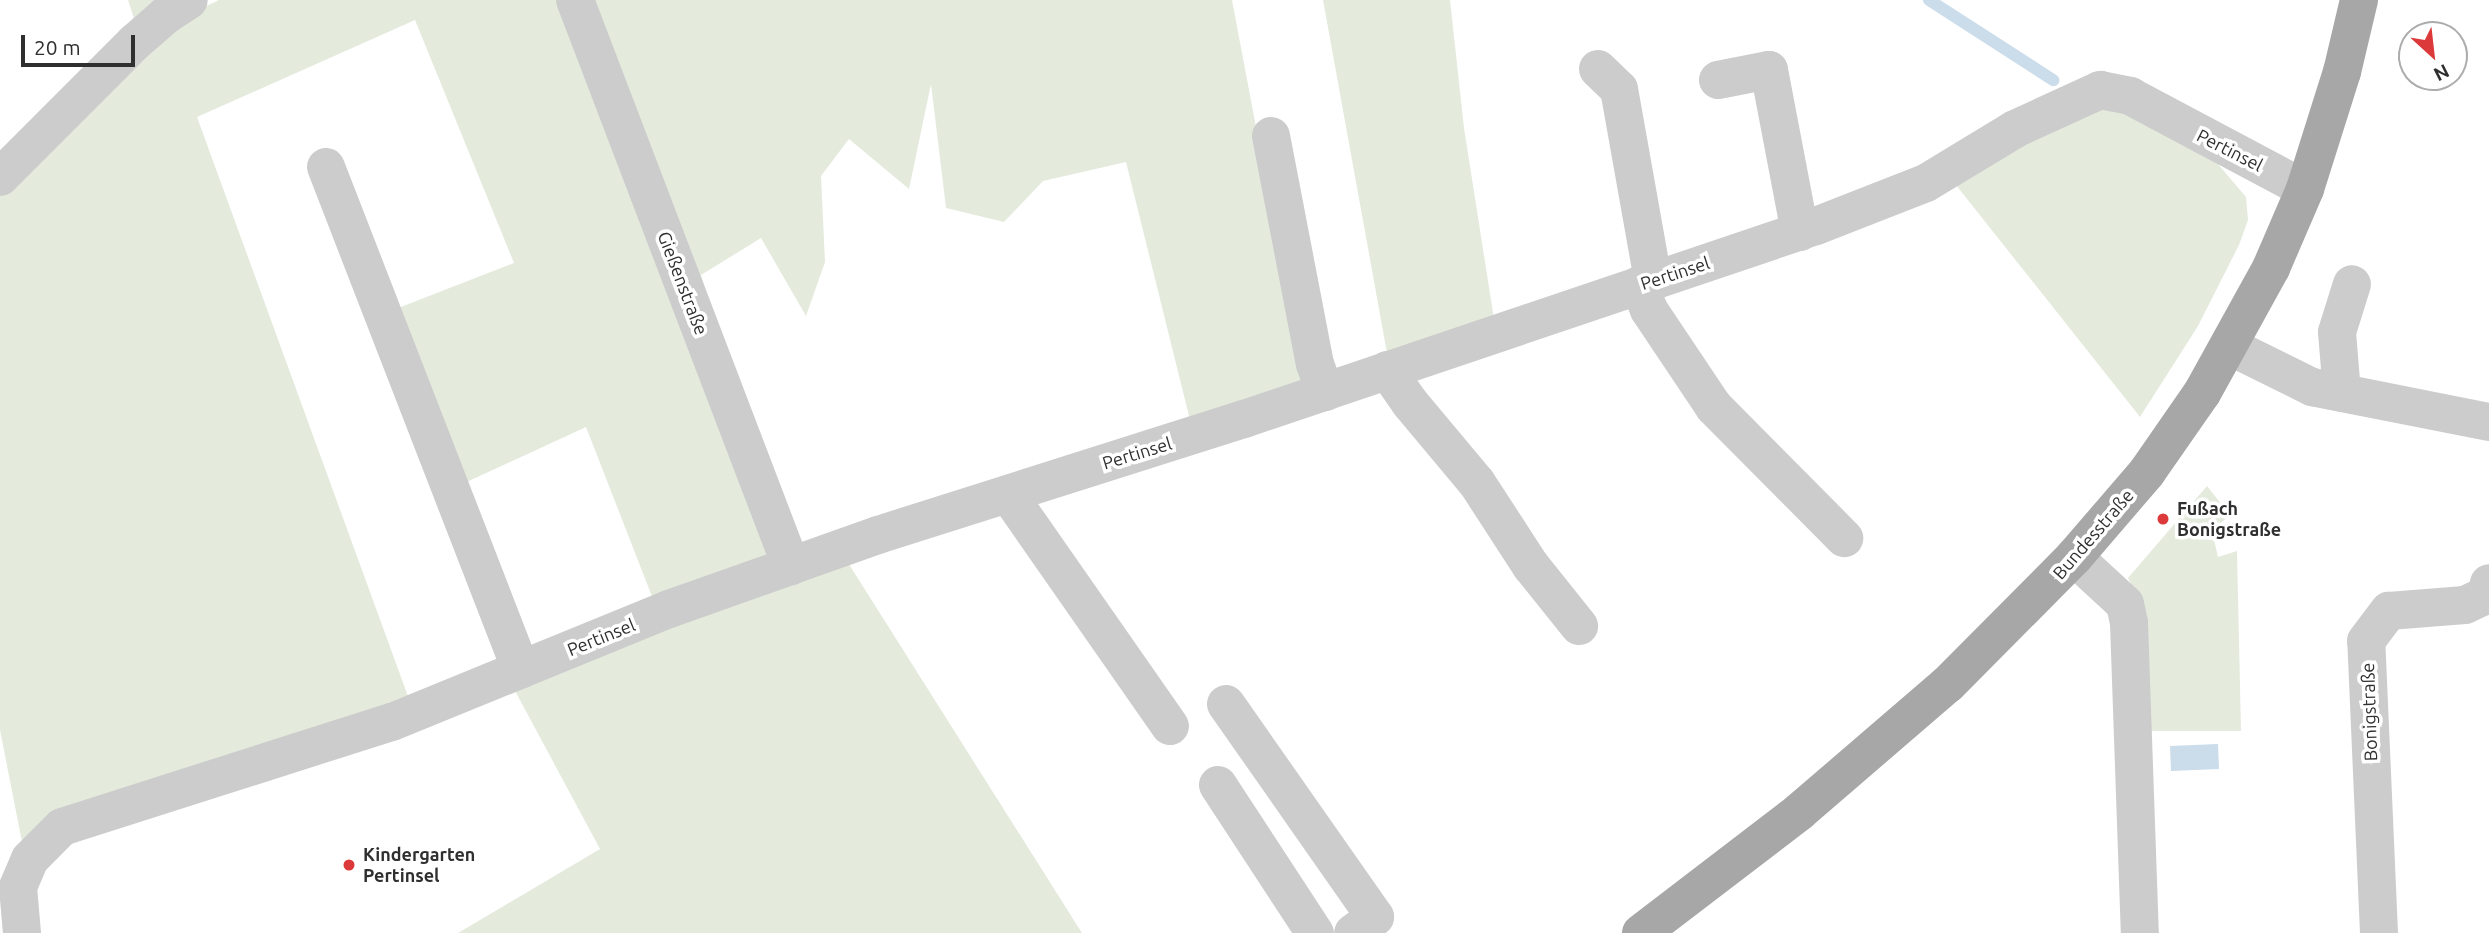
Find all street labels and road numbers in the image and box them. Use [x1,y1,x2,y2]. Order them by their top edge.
street label: Pertinsel [2193,124,2267,176]
street label: Gießenstraße [653,228,713,338]
street label: Pertinsel [1638,252,1712,294]
street label: Pertinsel [1100,432,1174,474]
street label: Bundesstraße [2048,485,2138,583]
street label: Pertinsel [564,614,638,660]
street label: Bonigstraße [2356,662,2382,762]

